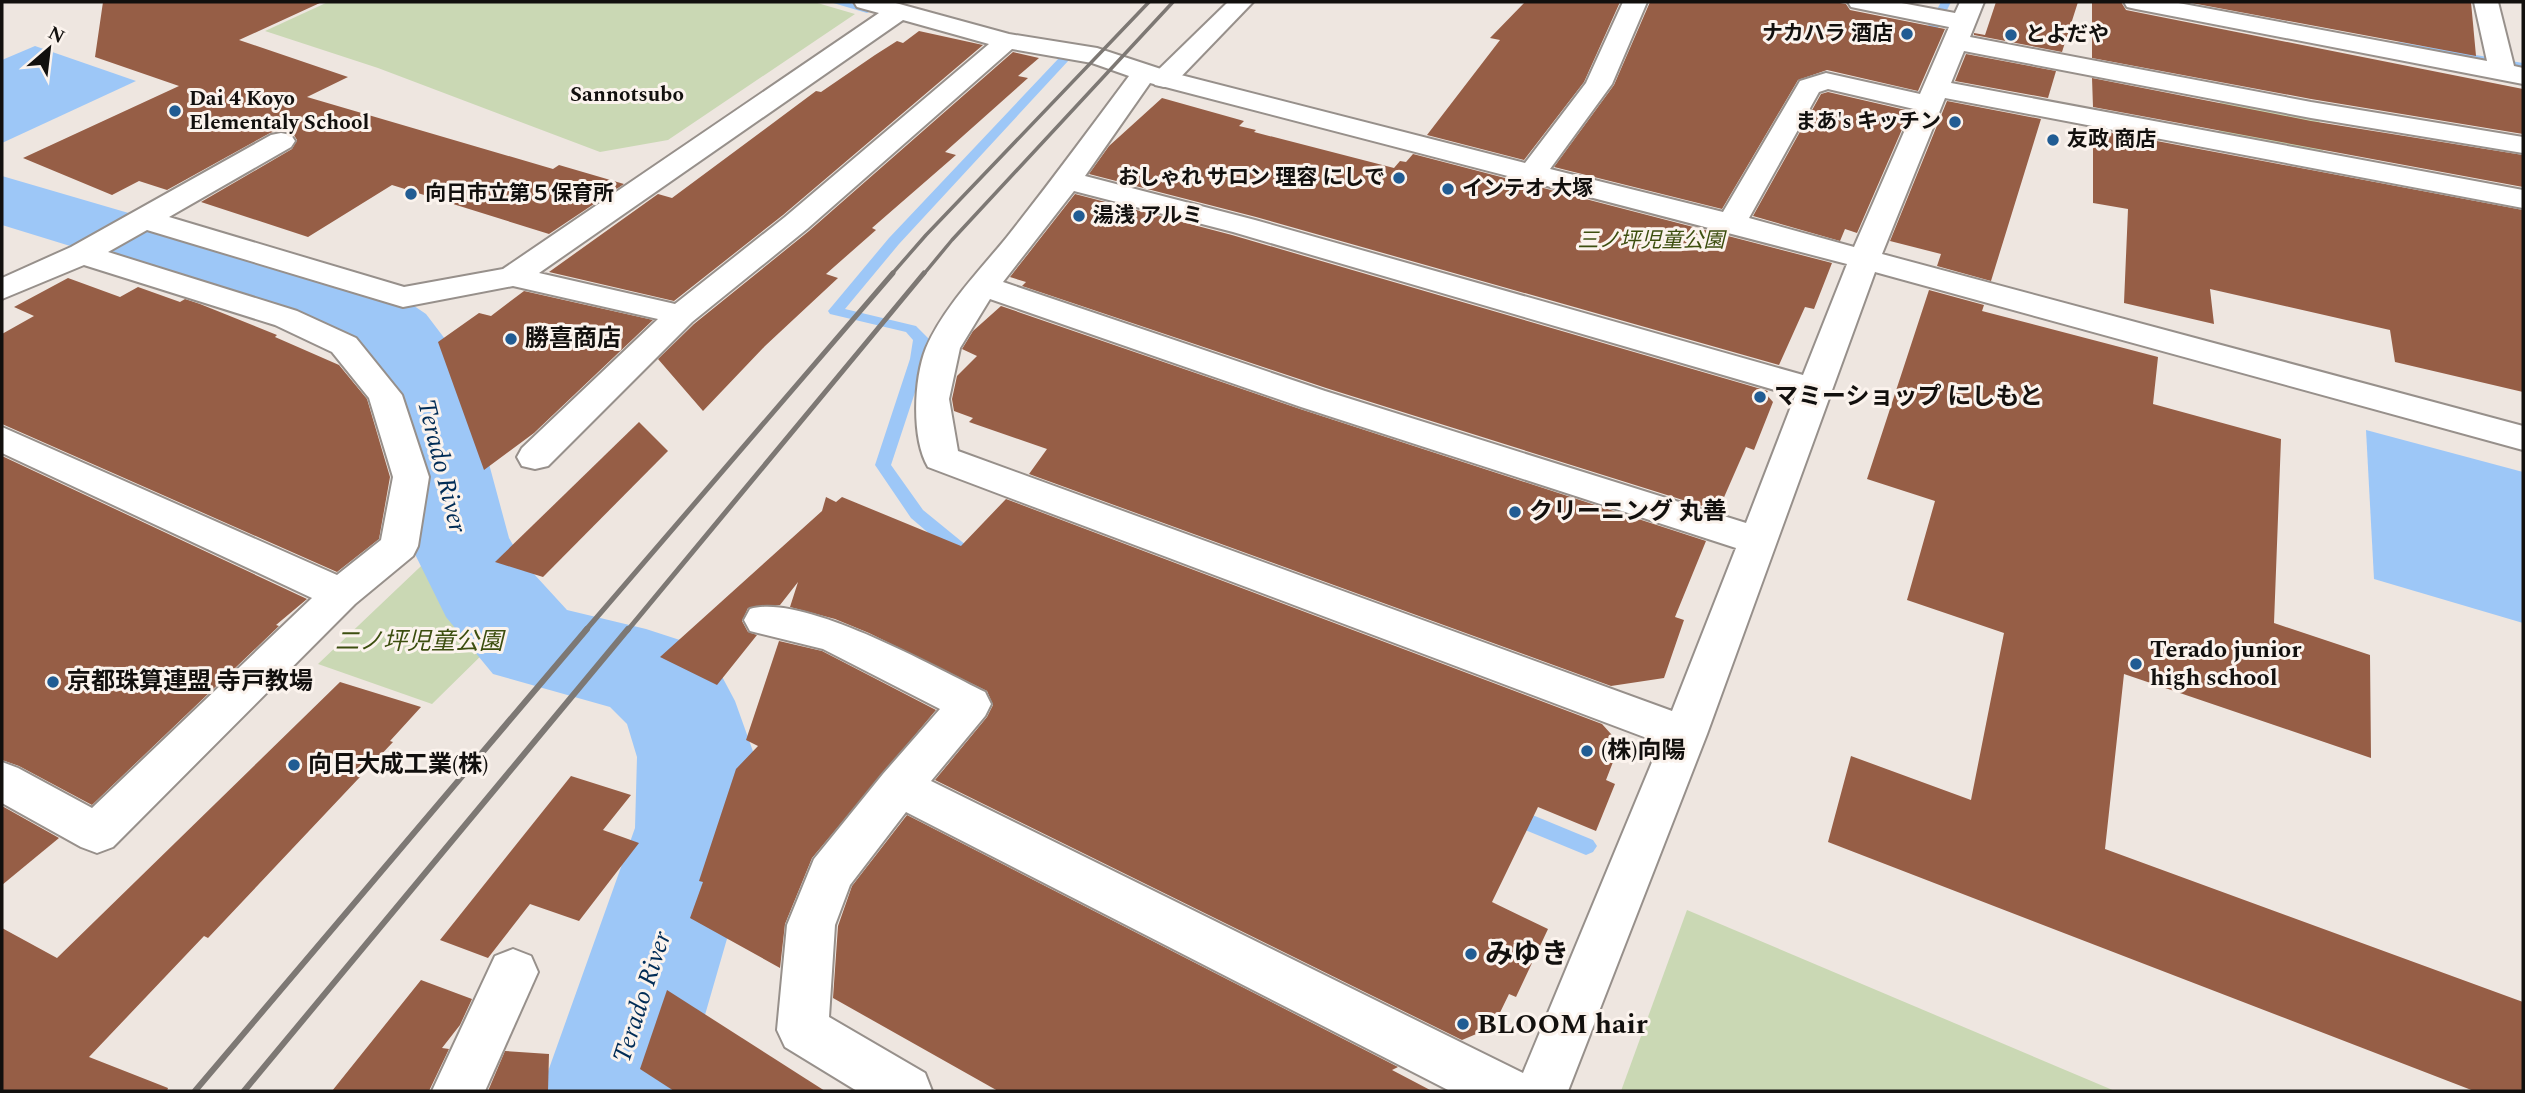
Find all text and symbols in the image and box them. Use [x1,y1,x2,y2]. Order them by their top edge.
north arrow [14,14,84,84]
place label: ナカハラ 酒店 [1762,18,1893,50]
text: N [43,19,70,52]
place label: とよだや [2025,19,2109,51]
marker: ナカハラ 酒店 [1899,26,1915,42]
marker: とよだや [2003,27,2019,43]
district label: Sannotsubo [570,79,684,111]
place label: Dai 4 Koyo Elementaly School [189,83,369,139]
marker: Dai 4 Koyo Elementaly School [167,103,183,119]
place label: まあ's キッチン [1795,106,1941,138]
marker: まあ's キッチン [1947,114,1963,130]
place label: 友政 商店 [2067,124,2156,156]
marker: 友政 商店 [2045,132,2061,148]
place label: おしゃれ サロン 理容 にしで [1118,162,1385,194]
marker: おしゃれ サロン 理容 にしで [1391,170,1407,186]
place label: インテオ 大塚 [1462,173,1593,205]
place label: 向日市立第５保育所 [425,178,614,210]
marker: インテオ 大塚 [1440,181,1456,197]
marker: 向日市立第５保育所 [403,186,419,202]
place label: 湯浅 アルミ [1093,200,1203,232]
marker: 湯浅 アルミ [1071,208,1087,224]
park label: 三ノ坪児童公園 [1578,225,1727,257]
place label: 勝喜商店 [525,321,621,357]
marker: 勝喜商店 [503,331,519,347]
place label: マミーショップ にしもと [1774,379,2043,415]
marker: マミーショップ にしもと [1752,389,1768,405]
water label: Terado River [406,395,478,538]
place label: クリーニング 丸善 [1529,494,1727,530]
marker: クリーニング 丸善 [1507,504,1523,520]
park label: 二ノ坪児童公園 [335,624,506,660]
place label: Terado junior high school [2150,632,2302,696]
marker: Terado junior high school [2128,656,2144,672]
place label: 京都珠算連盟 寺戸教場 [67,664,313,700]
marker: 京都珠算連盟 寺戸教場 [45,674,61,690]
place label: (株)向陽 [1601,733,1686,769]
marker: (株)向陽 [1579,743,1595,759]
place label: 向日大成工業(株) [308,747,489,783]
marker: 向日大成工業(株) [286,757,302,773]
water label: Terado River [602,925,682,1068]
place label: みゆき [1485,933,1569,976]
marker: みゆき [1463,946,1479,962]
place label: BLOOM hair [1477,1003,1648,1046]
marker: BLOOM hair [1455,1016,1471,1032]

